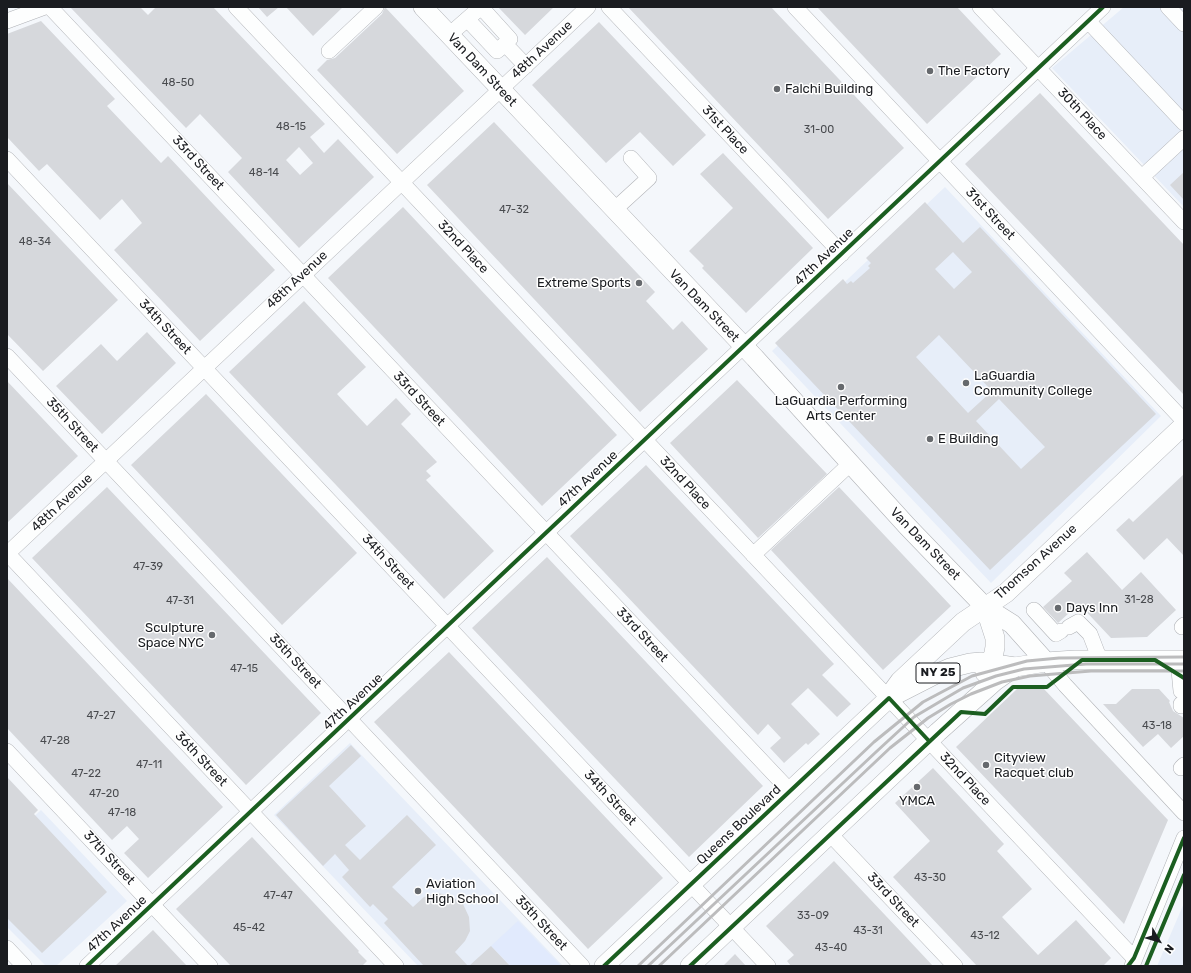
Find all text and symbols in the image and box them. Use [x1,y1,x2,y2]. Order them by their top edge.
street label: 48th Avenue [508,18,576,82]
street label: Van Dam Street [444,30,520,110]
place label: The Factory [938,63,1010,79]
marker: The Factory [925,66,935,76]
house number: 48-50 [162,76,194,90]
place label: Falchi Building [785,81,873,97]
marker: Falchi Building [772,84,782,94]
street label: 30th Place [1054,85,1110,143]
street label: 31st Place [698,102,752,158]
house number: 48-15 [276,120,306,134]
house number: 31-00 [804,123,834,137]
street label: 33rd Street [169,132,227,194]
house number: 48-14 [249,166,279,180]
street label: 31st Street [962,185,1018,243]
house number: 47-32 [499,203,529,217]
street label: 32nd Place [434,217,492,277]
street label: 47th Avenue [791,225,857,289]
house number: 48-34 [19,235,51,249]
street label: 48th Avenue [263,248,331,312]
street label: Van Dam Street [666,267,742,345]
place label: Extreme Sports [537,275,631,291]
marker: Extreme Sports [634,278,644,288]
street label: 34th Street [136,296,194,358]
street label: 33rd Street [390,368,448,430]
place label: LaGuardia Community College [974,368,1092,399]
marker: LaGuardia Community College [961,378,971,388]
marker: LaGuardia Performing Arts Center [836,382,846,392]
place label: LaGuardia Performing Arts Center [775,393,907,424]
street label: 35th Street [43,394,101,456]
place label: E Building [938,431,998,447]
marker: E Building [925,434,935,444]
street label: 47th Avenue [555,447,621,511]
street label: 32nd Place [656,453,714,513]
street label: 48th Avenue [28,471,96,535]
street label: Van Dam Street [887,505,963,583]
street label: Thomson Avenue [992,521,1080,603]
street label: 34th Street [359,531,417,593]
house number: 47-39 [133,560,163,574]
house number: 31-28 [1124,593,1154,607]
house number: 47-31 [166,594,194,608]
place label: Days Inn [1066,600,1118,616]
marker: Days Inn [1053,603,1063,613]
street label: 33rd Street [613,604,671,666]
place label: Sculpture Space NYC [138,620,204,651]
marker: Sculpture Space NYC [207,630,217,640]
street label: 35th Street [266,630,324,692]
house number: 47-15 [230,662,258,676]
road number: NY 25 [916,663,960,683]
street label: 47th Avenue [320,670,386,734]
house number: 47-27 [87,709,115,723]
house number: 43-18 [1142,719,1172,733]
street label: 36th Street [172,728,230,790]
house number: 47-28 [40,734,70,748]
street label: 32nd Place [936,749,994,809]
place label: Cityview Racquet club [994,750,1074,781]
house number: 47-11 [136,758,162,772]
marker: Cityview Racquet club [981,760,991,770]
house number: 47-22 [71,767,101,781]
street label: 34th Street [581,767,639,829]
street label: Queens Boulevard [694,782,784,868]
marker: YMCA [912,782,922,792]
house number: 47-20 [89,787,119,801]
place label: YMCA [899,793,935,809]
house number: 47-18 [108,806,136,820]
street label: 37th Street [80,828,138,888]
street label: 33rd Street [864,869,922,931]
house number: 43-30 [914,871,946,885]
place label: Aviation High School [426,876,499,907]
marker: Aviation High School [413,886,423,896]
house number: 47-47 [263,889,293,903]
street label: 47th Avenue [84,892,150,956]
street label: 35th Street [512,892,570,954]
house number: 33-09 [797,909,829,923]
house number: 45-42 [233,921,265,935]
north arrow [1139,921,1179,961]
house number: 43-31 [853,924,883,938]
house number: 43-12 [970,929,1000,943]
house number: 43-40 [815,941,847,955]
text: N [1161,942,1176,956]

